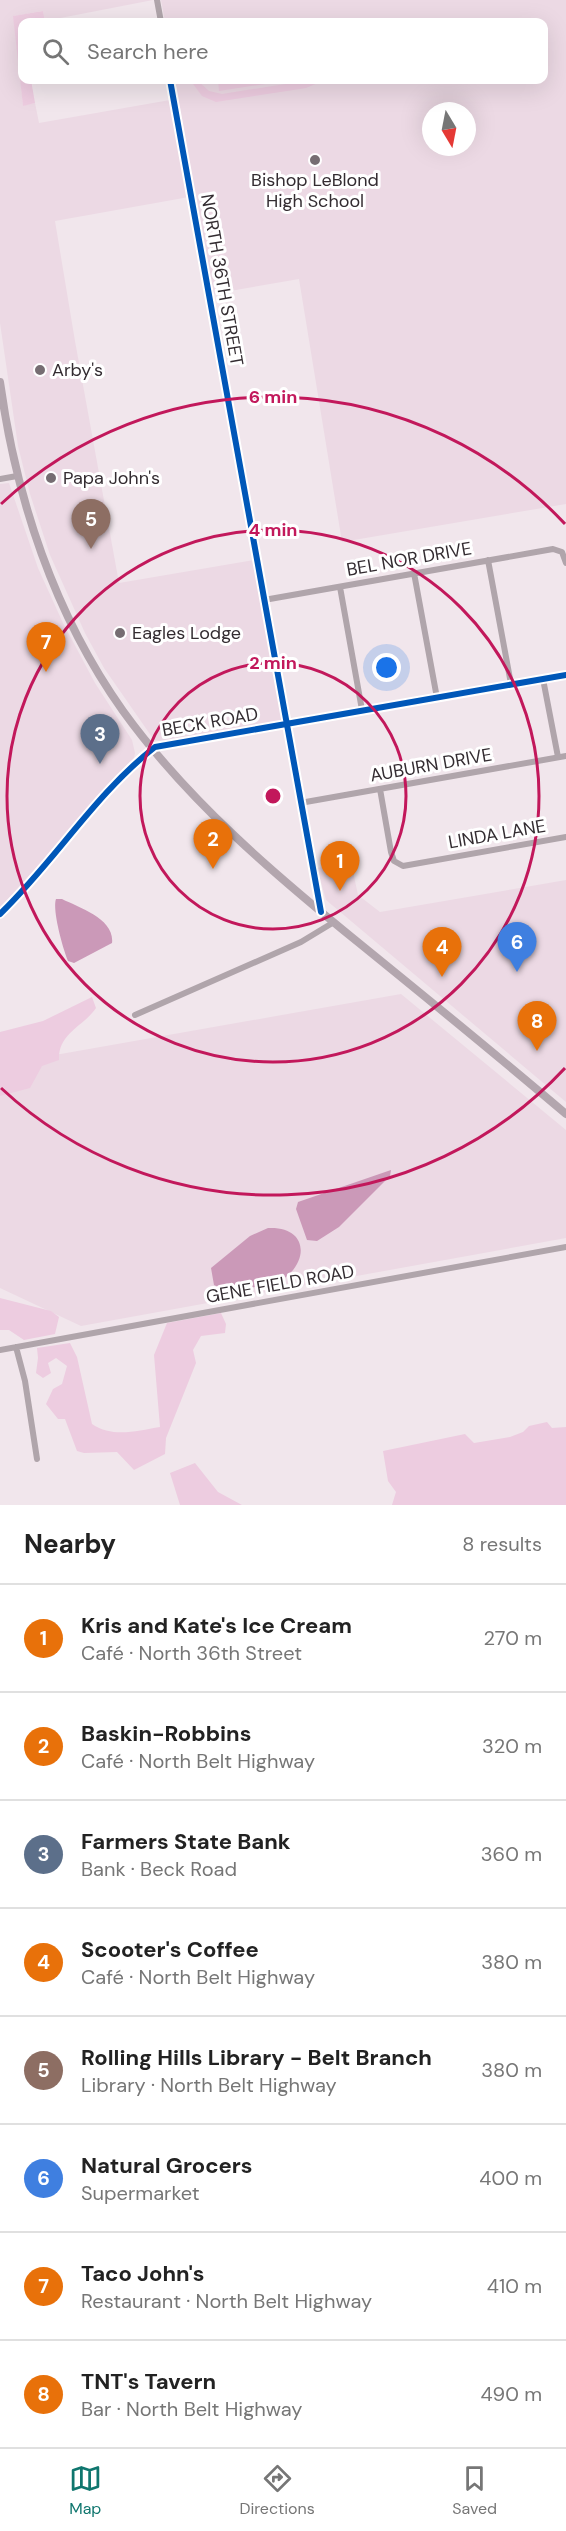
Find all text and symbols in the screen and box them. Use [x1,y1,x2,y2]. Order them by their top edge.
search box [18,18,548,84]
icon: search [39,35,72,68]
text: Search here [87,37,208,66]
north arrow [422,102,476,156]
marker: Bishop LeBlond High School [308,153,322,167]
place label: Bishop LeBlond High School [251,168,379,213]
street label: NORTH 36TH STREET [195,192,249,368]
place label: Arby's [52,358,103,382]
marker: Arby's [33,363,47,377]
text: 6 min [249,385,297,409]
place label: Papa John's [63,466,160,490]
marker: Papa John's [44,471,58,485]
pin: 5 [72,500,110,549]
text: 4 min [249,518,297,542]
street label: BEL NOR DRIVE [345,536,473,582]
place label: Eagles Lodge [132,621,241,645]
pin: 7 [26,622,66,672]
marker: Eagles Lodge [113,626,127,640]
text: 2 min [249,651,297,675]
your location [372,653,401,682]
street label: BECK ROAD [160,702,260,742]
pin: 3 [80,714,120,764]
street label: AUBURN DRIVE [368,742,494,788]
centre of rings [263,786,283,806]
street label: LINDA LANE [446,814,548,854]
pin: 2 [194,820,232,869]
pin: 1 [320,842,360,891]
pin: 6 [498,922,536,972]
pin: 4 [422,928,462,977]
pin: 8 [518,1002,556,1051]
street label: GENE FIELD ROAD [204,1259,356,1309]
text: Nearby [24,1527,116,1561]
text: 8 results [462,1531,542,1557]
text: Kris and Kate's Ice Cream [81,1611,352,1640]
text: 1 [40,1625,47,1651]
text: 270 m [484,1625,542,1651]
text: Café · North 36th Street [81,1640,302,1666]
text: Baskin-Robbins [81,1719,251,1748]
text: 2 [38,1733,49,1759]
text: 320 m [482,1733,542,1759]
text: Café · North Belt Highway [81,1748,315,1774]
text: Farmers State Bank [81,1827,290,1856]
text: 3 [37,1841,50,1867]
text: 360 m [481,1841,542,1867]
text: Bank · Beck Road [81,1856,237,1882]
text: Scooter's Coffee [81,1935,259,1964]
text: 4 [37,1949,50,1975]
text: 380 m [481,1949,542,1975]
text: Café · North Belt Highway [81,1964,315,1990]
text: Rolling Hills Library - Belt Branch [81,2043,432,2072]
text: 5 [37,2057,50,2083]
text: 380 m [481,2057,542,2083]
text: Library · North Belt Highway [81,2072,337,2098]
text: Natural Grocers [81,2151,252,2180]
text: 6 [37,2165,50,2191]
text: 400 m [479,2165,542,2191]
text: Supermarket [81,2180,200,2206]
text: Taco John's [81,2259,205,2288]
text: 7 [38,2273,49,2299]
text: 410 m [487,2273,542,2299]
text: Restaurant · North Belt Highway [81,2288,372,2314]
text: TNT's Tavern [81,2367,216,2396]
text: 8 [37,2381,50,2407]
text: 490 m [480,2381,542,2407]
text: Bar · North Belt Highway [81,2396,302,2422]
tab: Map [69,2462,102,2519]
tab: Directions [239,2462,315,2519]
tab: Saved [452,2462,497,2519]

